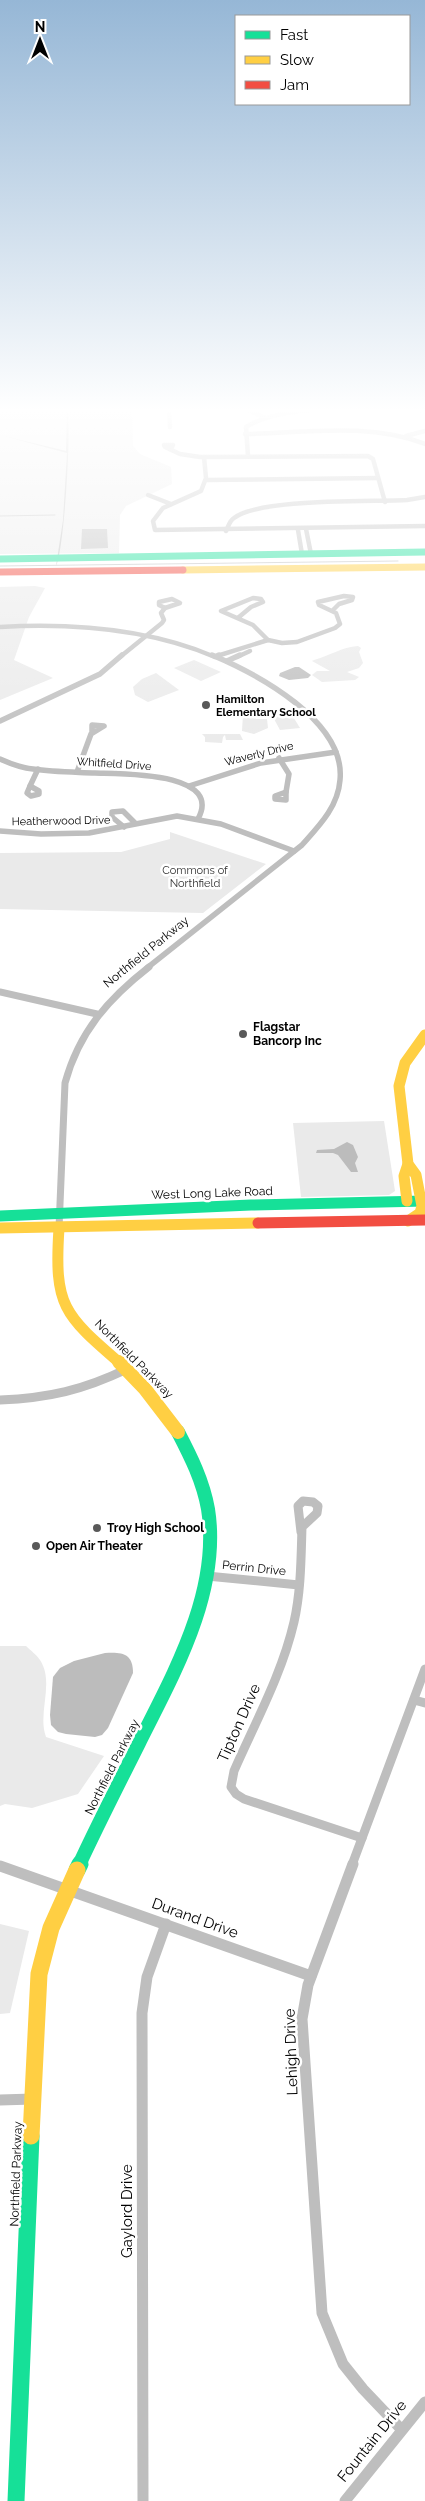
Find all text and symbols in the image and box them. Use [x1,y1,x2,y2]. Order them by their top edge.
north arrow [15,15,65,65]
legend [235,15,410,105]
text: N [35,19,45,35]
text: Fast [280,26,308,44]
text: Slow [280,51,314,69]
text: Jam [280,76,309,94]
place label: Hamilton Elementary School [216,693,316,719]
marker: Hamilton Elementary School [200,699,212,711]
street label: Waverly Drive [223,739,295,769]
street label: Whitfield Drive [76,755,152,773]
street label: Heatherwood Drive [12,814,111,828]
park label: Commons of Northfield [162,864,228,890]
street label: Northfield Parkway [101,913,192,991]
place label: Flagstar Bancorp Inc [253,1020,322,1048]
marker: Flagstar Bancorp Inc [237,1028,249,1040]
street label: West Long Lake Road [151,1184,273,1202]
street label: Northfield Parkway [92,1317,177,1402]
place label: Troy High School [107,1521,204,1535]
marker: Troy High School [91,1522,103,1534]
place label: Open Air Theater [46,1539,143,1553]
marker: Open Air Theater [30,1540,42,1552]
street label: Perrin Drive [221,1558,287,1578]
street label: Tipton Drive [214,1681,264,1765]
street label: Northfield Parkway [82,1716,142,1817]
street label: Durand Drive [149,1894,241,1942]
street label: Lehigh Drive [280,2008,302,2096]
street label: Northfield Parkway [7,2121,25,2227]
street label: Gaylord Drive [118,2164,136,2258]
street label: Fountain Drive [334,2396,410,2485]

